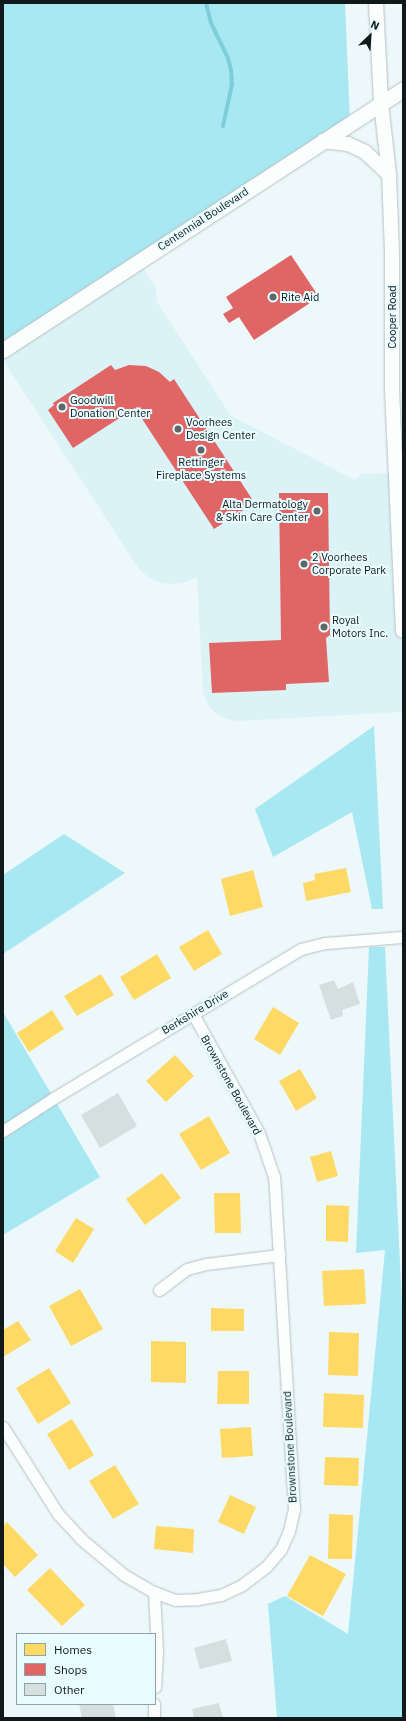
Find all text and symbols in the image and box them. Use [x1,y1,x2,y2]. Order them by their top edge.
north arrow [350,16,390,56]
text: N [369,17,382,33]
street label: Centennial Boulevard [155,185,251,253]
street label: Cooper Road [385,285,399,349]
place label: Rite Aid [281,290,319,304]
marker: Rite Aid [268,292,278,302]
place label: Goodwill Donation Center [70,394,150,420]
marker: Goodwill Donation Center [57,402,67,412]
place label: Voorhees Design Center [186,416,255,442]
marker: Voorhees Design Center [173,424,183,434]
marker: Rettinger Fireplace Systems [196,445,206,455]
place label: Rettinger Fireplace Systems [156,456,246,482]
place label: Alta Dermatology & Skin Care Center [216,498,308,524]
marker: Alta Dermatology & Skin Care Center [311,505,323,517]
place label: 2 Voorhees Corporate Park [312,551,386,577]
marker: 2 Voorhees Corporate Park [299,559,309,569]
place label: Royal Motors Inc. [332,614,388,640]
marker: Royal Motors Inc. [319,622,329,632]
street label: Berkshire Drive [159,987,231,1037]
street label: Brownstone Boulevard [198,1033,264,1137]
street label: Brownstone Boulevard [280,1391,300,1503]
legend [16,1633,156,1705]
text: Homes [54,1642,92,1657]
text: Shops [54,1662,87,1677]
text: Other [54,1682,85,1697]

